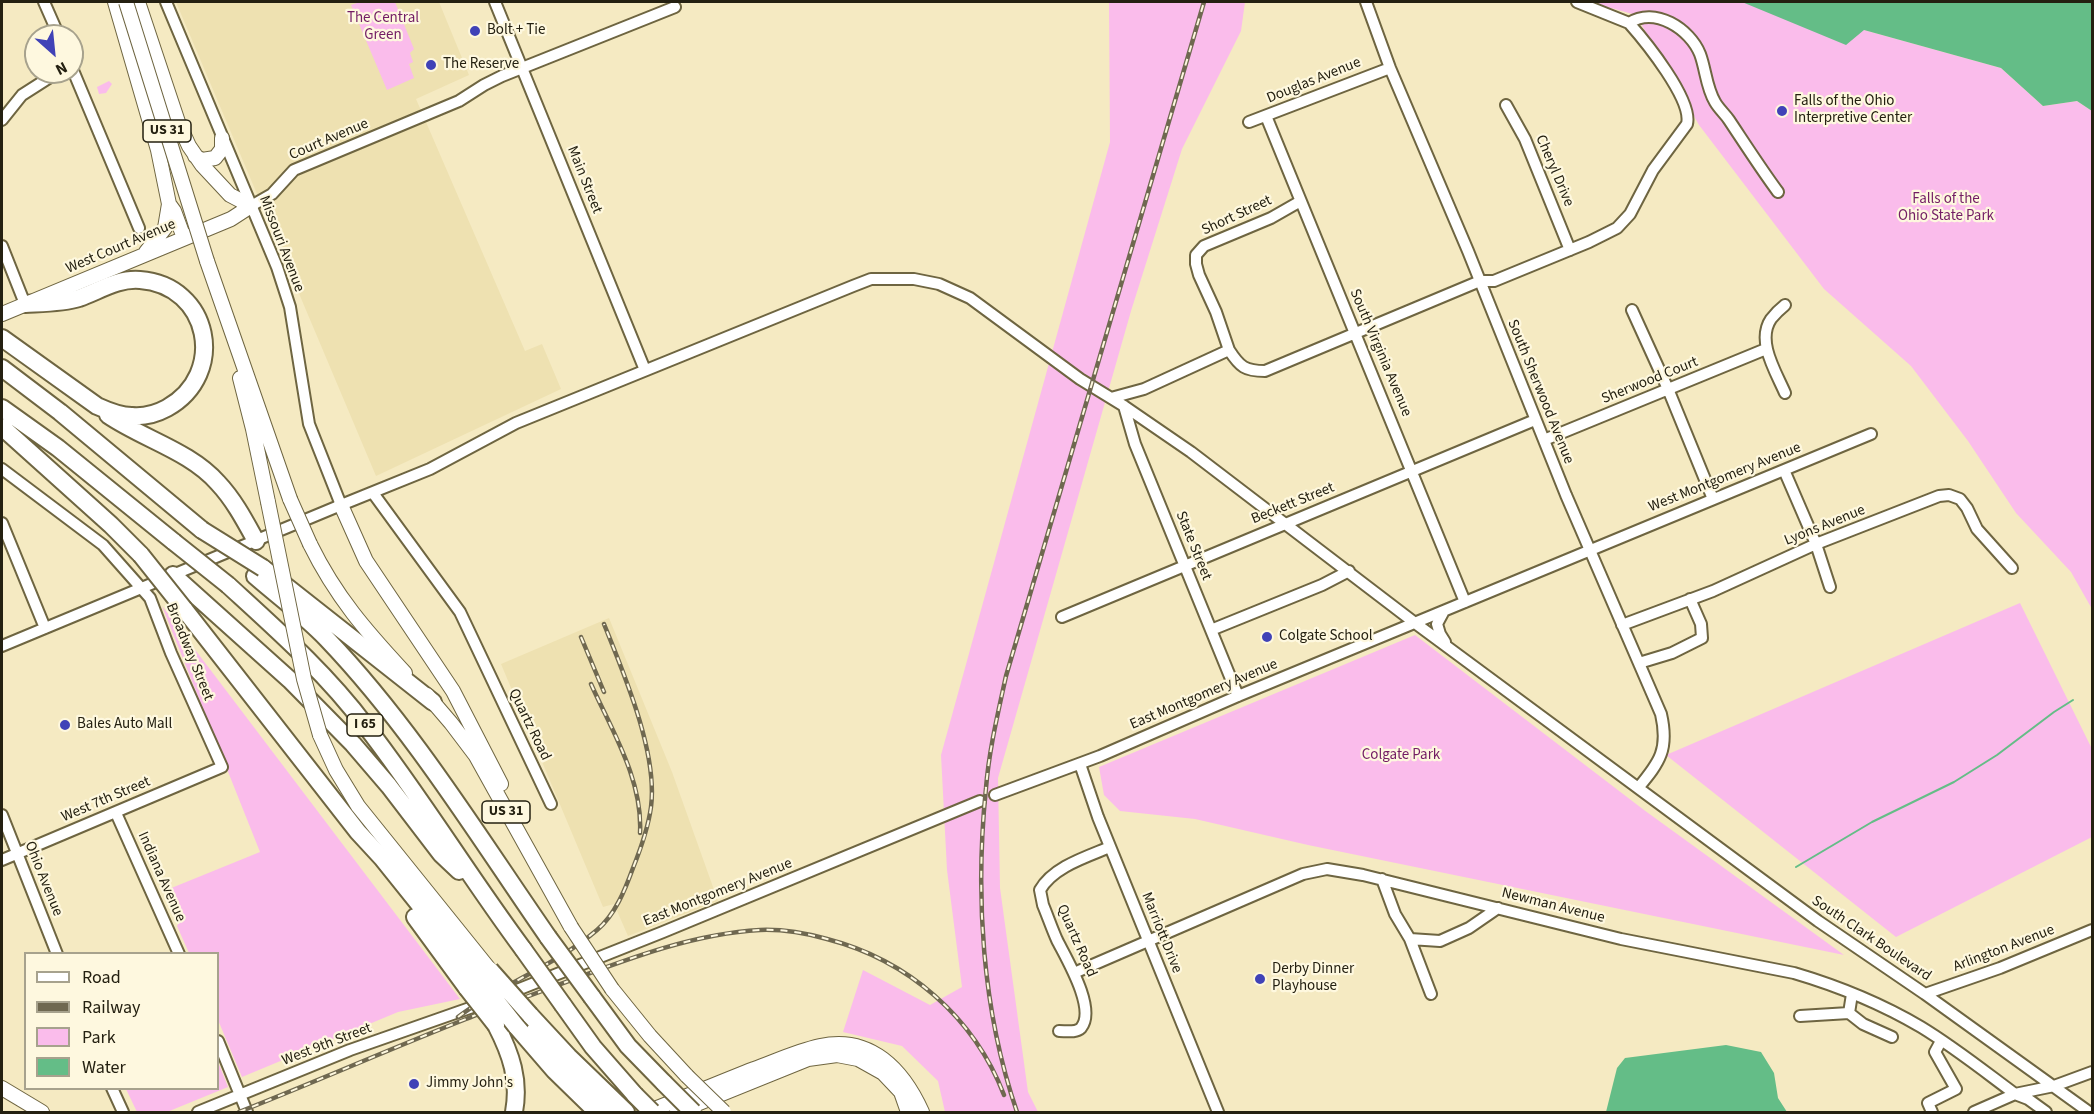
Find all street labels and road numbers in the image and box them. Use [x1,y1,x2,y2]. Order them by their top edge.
street label: Douglas Avenue [1264,54,1364,108]
street label: Court Avenue [287,115,371,165]
road number: US 31 [143,120,191,142]
street label: Cheryl Drive [1531,132,1577,210]
street label: Main Street [562,144,606,216]
street label: Short Street [1199,192,1275,240]
street label: Missouri Avenue [254,193,308,295]
street label: West Court Avenue [63,216,179,278]
street label: South Virginia Avenue [1345,286,1415,420]
street label: South Sherwood Avenue [1503,317,1577,467]
street label: Sherwood Court [1599,353,1701,409]
street label: West Montgomery Avenue [1646,439,1804,517]
street label: Beckett Street [1249,479,1337,529]
street label: Lyons Avenue [1782,502,1868,550]
street label: State Street [1171,509,1215,583]
street label: Broadway Street [161,601,217,703]
street label: East Montgomery Avenue [1127,656,1281,734]
street label: Quartz Road [504,686,554,764]
road number: I 65 [347,714,383,736]
street label: West 7th Street [59,773,153,827]
road number: US 31 [482,801,530,823]
street label: Indiana Avenue [133,829,189,925]
street label: Ohio Avenue [20,839,66,919]
street label: East Montgomery Avenue [641,855,795,931]
street label: Newman Avenue [1500,885,1606,927]
street label: Marriott Drive [1137,890,1185,976]
street label: South Clark Boulevard [1808,892,1934,986]
street label: Quartz Road [1052,902,1100,980]
street label: Arlington Avenue [1951,921,2057,977]
street label: West 9th Street [280,1020,374,1070]

